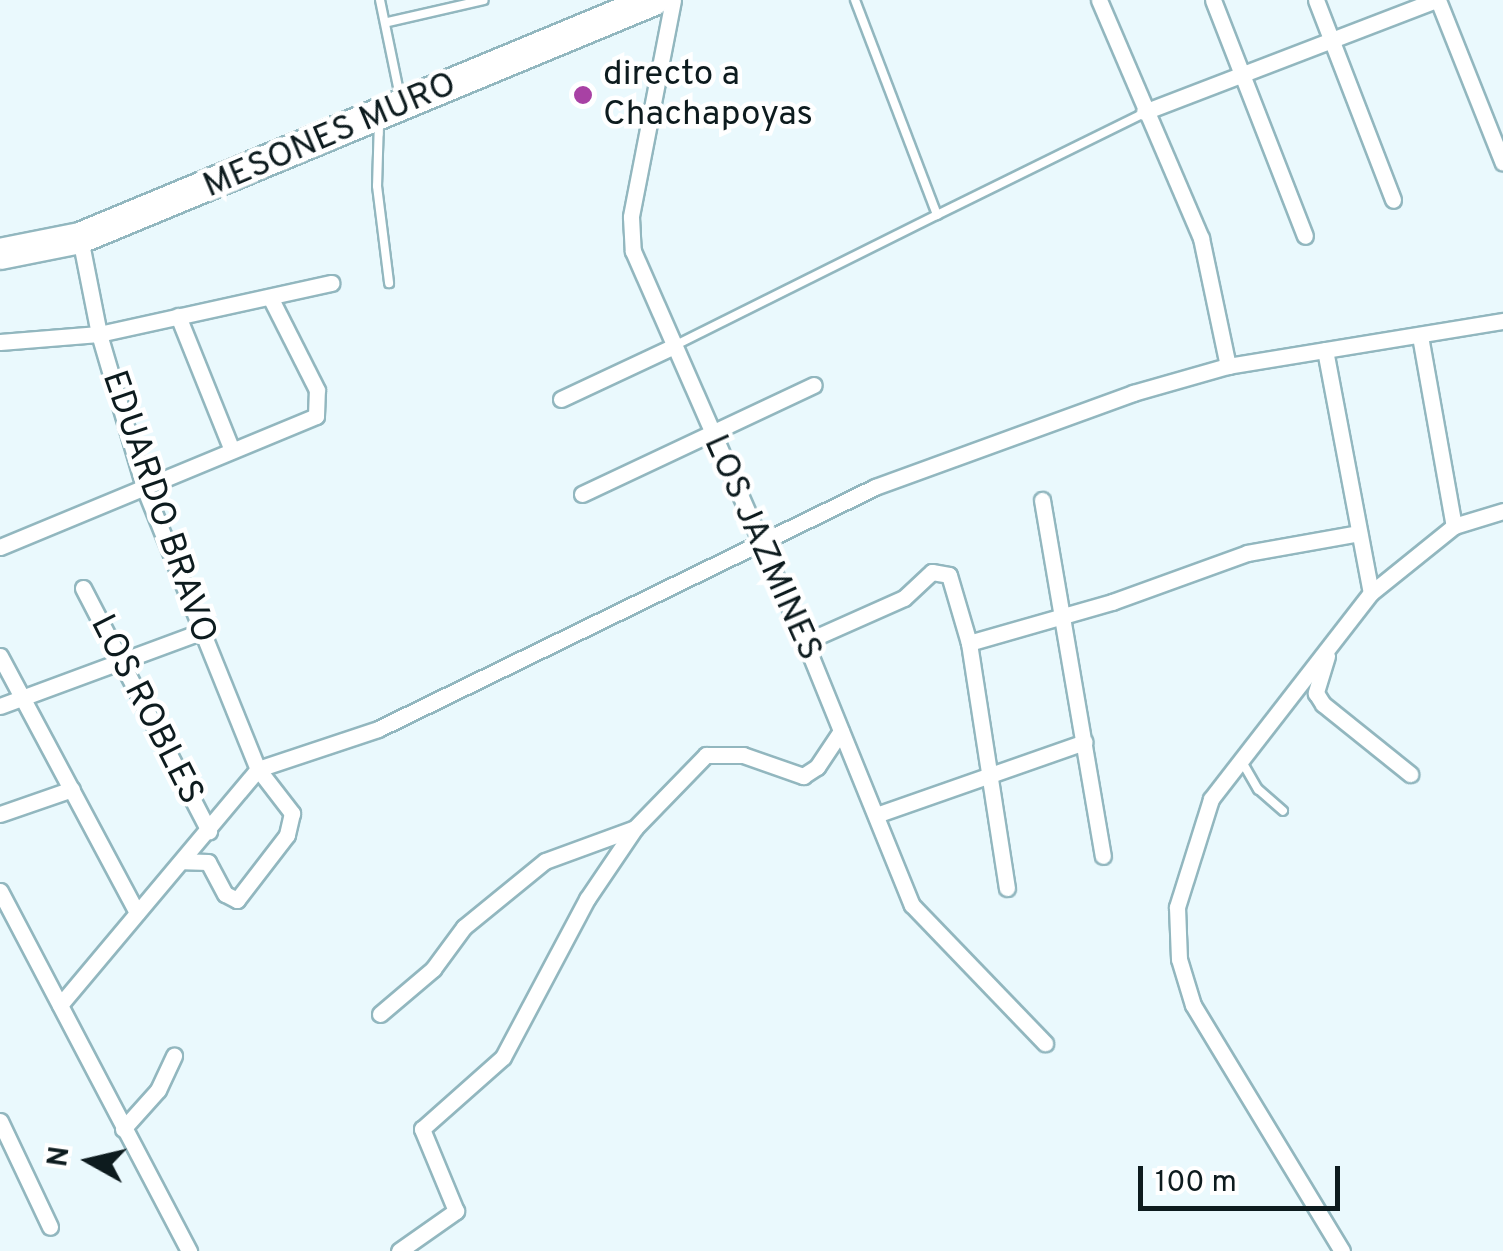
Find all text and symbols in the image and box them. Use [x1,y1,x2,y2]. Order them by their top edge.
place label: directo a Chachapoyas [603,54,813,136]
street label: MESONES MURO [197,64,463,208]
marker: directo a Chachapoyas [572,84,594,106]
street label: EDUARDO BRAVO [92,365,224,649]
street label: LOS JAZMINES [693,429,831,667]
street label: LOS ROBLES [80,608,212,812]
north arrow [40,1111,140,1211]
text: N [41,1144,80,1169]
scale bar [1143,1146,1346,1208]
text: 100 m [1155,1165,1237,1202]

